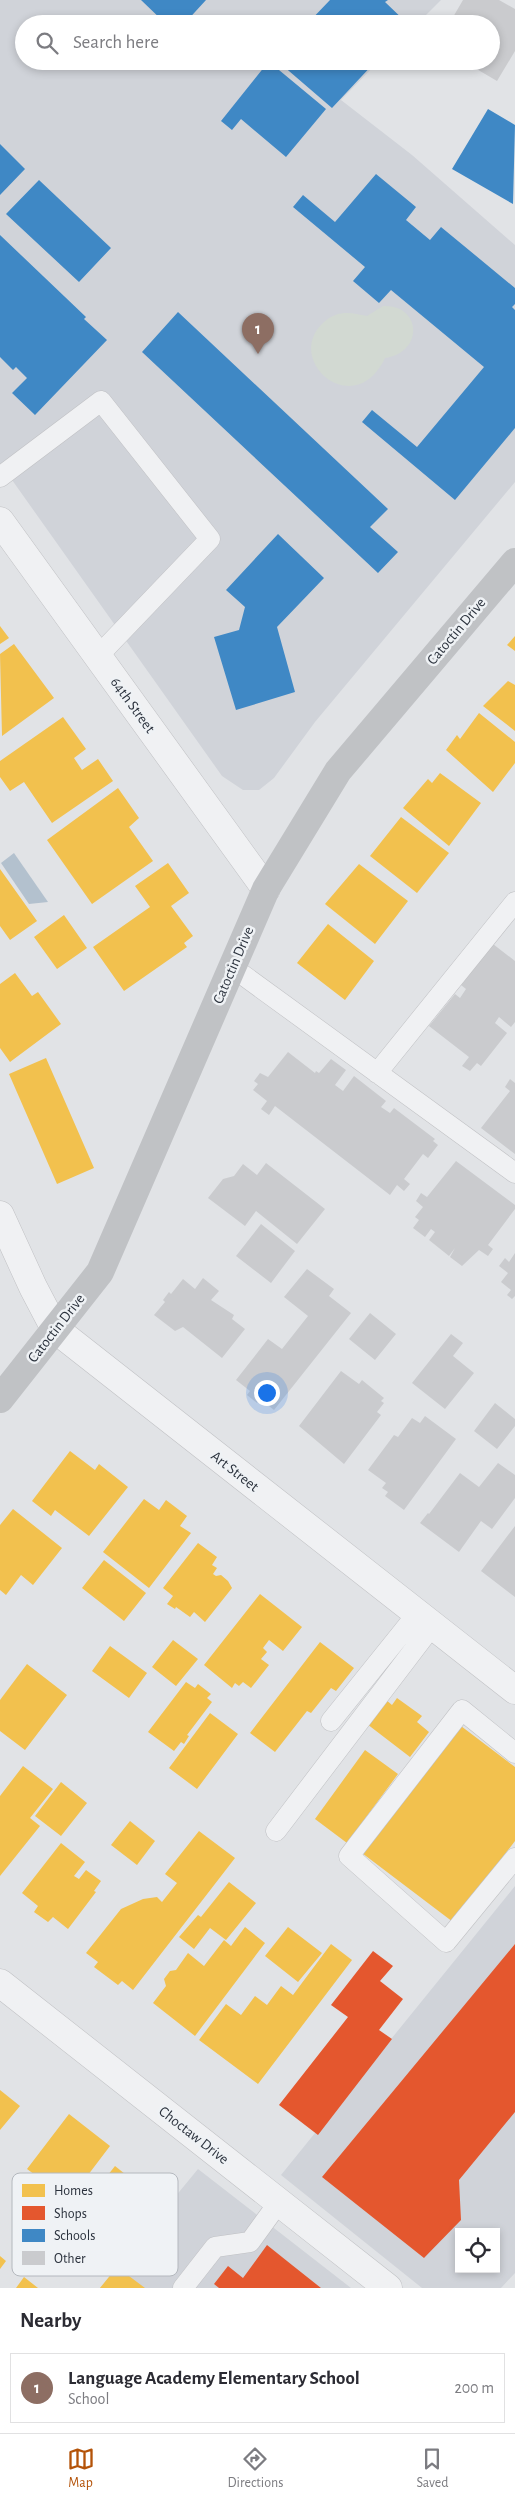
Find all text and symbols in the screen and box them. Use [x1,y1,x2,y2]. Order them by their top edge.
search box [15,15,500,70]
icon: search [33,29,61,57]
text: Search here [73,33,159,52]
pin: 1 [242,313,274,354]
street label: Catoctin Drive [424,595,489,668]
street label: 64th Street [108,675,158,736]
street label: Catoctin Drive [210,924,256,1006]
street label: Catoctin Drive [25,1291,88,1365]
your location [254,1380,280,1406]
street label: Art Street [208,1448,262,1495]
street label: Choctaw Drive [156,2104,231,2167]
legend [12,2173,178,2276]
text: Homes [54,2184,93,2198]
text: Shops [54,2207,87,2221]
map controls [455,2228,500,2273]
button: locate [455,2228,500,2273]
text: Schools [54,2229,95,2243]
text: Other [54,2252,86,2266]
text: Nearby [20,2310,81,2331]
text: Language Academy Elementary School [68,2369,360,2388]
text: 1 [34,2380,40,2396]
text: 200 m [454,2380,494,2396]
text: School [68,2391,109,2407]
tab: Map [67,2445,95,2492]
tab: Directions [228,2445,283,2492]
tab: Saved [416,2445,448,2492]

